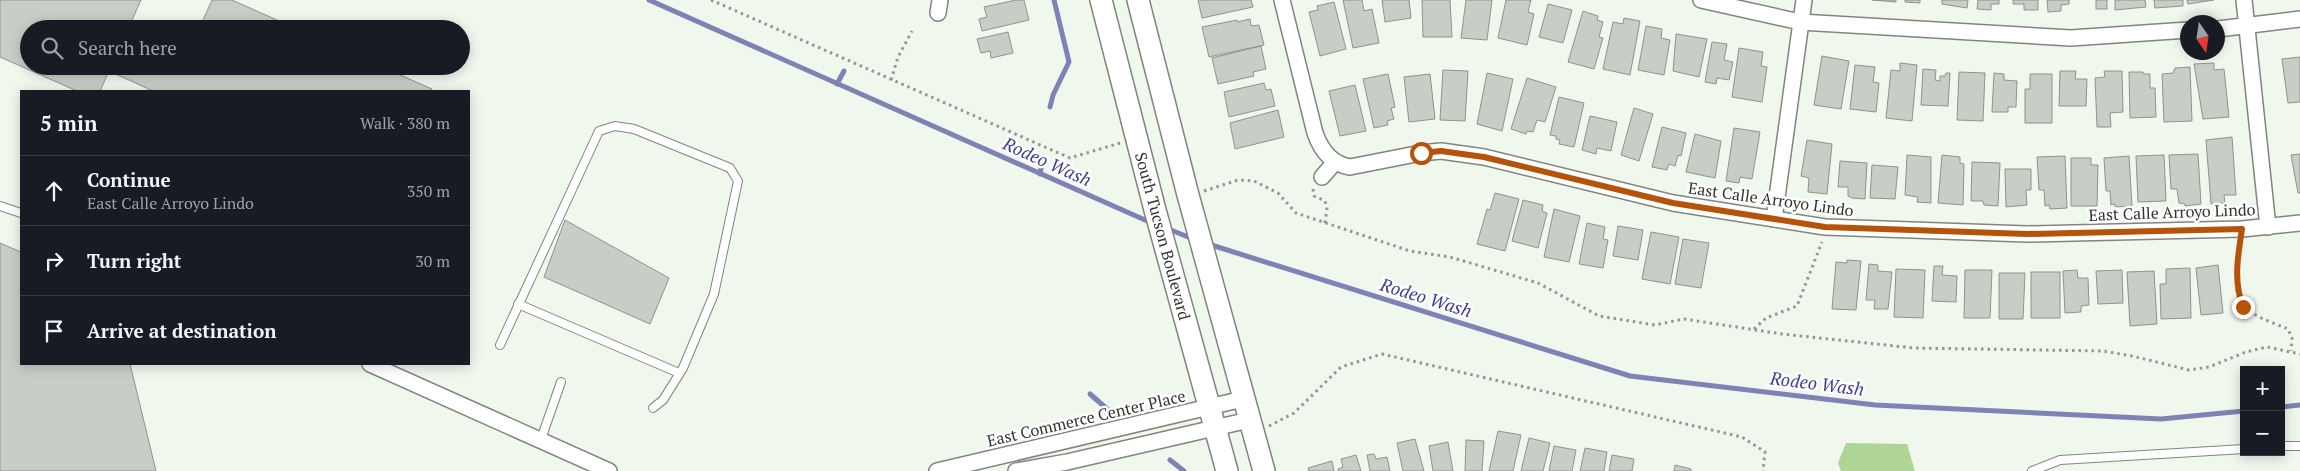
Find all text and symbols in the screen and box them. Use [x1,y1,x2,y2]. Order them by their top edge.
north arrow [2180,15,2225,60]
search box [20,20,470,75]
icon: search [38,34,66,62]
text: Search here [78,35,177,60]
text: 5 min [40,109,97,137]
text: Walk · 380 m [360,112,450,134]
water label: Rodeo Wash [998,131,1095,191]
route start [1410,142,1433,165]
street label: South Tucson Boulevard [1130,150,1196,322]
text: Continue [87,167,171,192]
street label: East Calle Arroyo Lindo [1687,176,1855,222]
icon: ahead [40,177,68,205]
text: 350 m [407,180,450,202]
text: East Calle Arroyo Lindo [87,192,254,214]
street label: East Calle Arroyo Lindo [2088,198,2256,226]
icon: right [40,247,68,275]
text: Turn right [87,248,181,273]
text: 30 m [415,250,450,272]
water label: Rodeo Wash [1377,271,1475,322]
route end [2232,296,2255,319]
icon: arrive [40,317,68,345]
text: Arrive at destination [87,318,276,343]
water label: Rodeo Wash [1768,365,1865,401]
map controls [2240,366,2285,456]
button: + [2240,366,2285,411]
street label: East Commerce Center Place [985,384,1187,452]
button: − [2240,411,2285,456]

